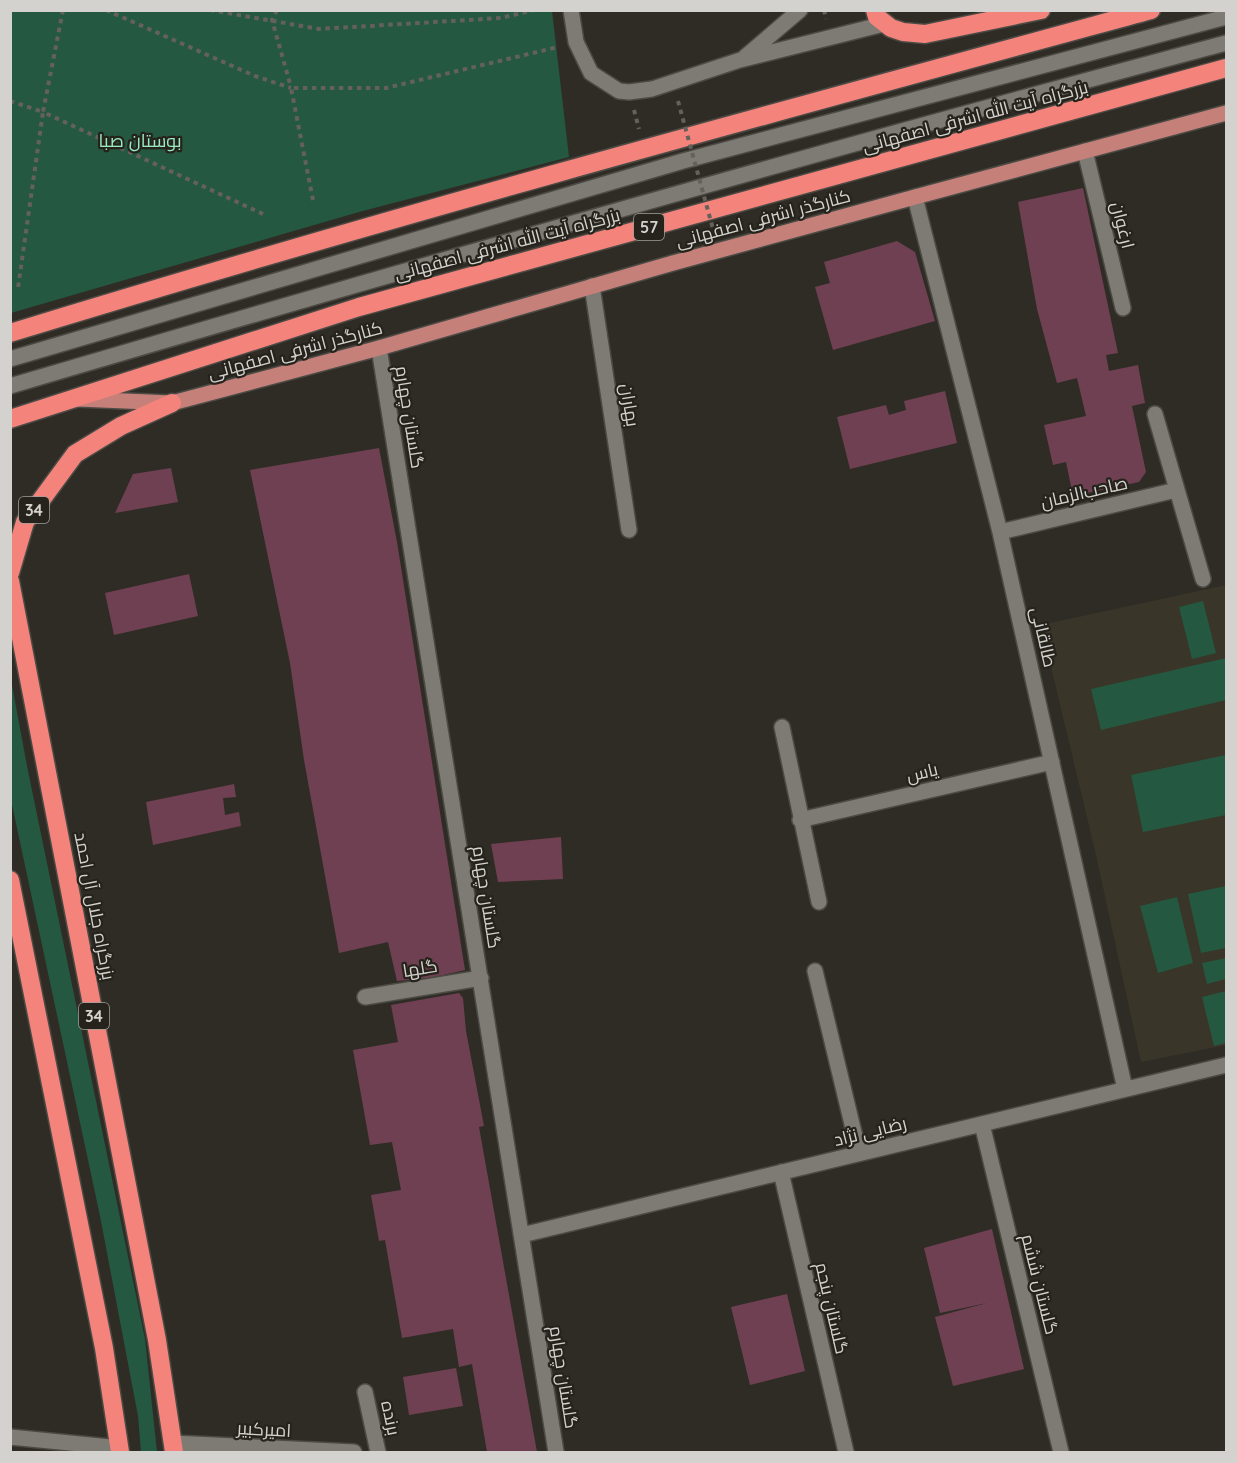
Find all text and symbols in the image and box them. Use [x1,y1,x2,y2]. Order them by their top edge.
street label: بزرگراه آیت الله اشرفی اصفهانی [860,75,1090,157]
park label: بوستان صبا [99,129,181,152]
street label: کنارگذر اشرفی اصفهانی [673,184,853,252]
street label: ارغوان [1106,199,1140,251]
street label: بزرگراه آیت الله اشرفی اصفهانی [392,203,622,285]
road number: 57 [634,214,664,240]
street label: کنارگذر اشرفی اصفهانی [205,316,385,384]
street label: گلستان چهارم [390,364,429,470]
street label: بهاران [615,382,645,428]
street label: صاحب‌الزمان [1038,471,1130,513]
road number: 34 [19,497,49,523]
street label: طالقانی [1026,605,1062,669]
street label: یاس [904,757,940,787]
street label: بزرگراه جلال آل احمد [69,830,121,982]
street label: گلستان چهارم [467,844,506,950]
street label: گلها [401,954,439,982]
road number: 34 [79,1003,109,1029]
street label: رضایی نژاد [831,1111,909,1151]
street label: گلستان ششم [1015,1231,1064,1337]
street label: گلستان پنجم [809,1260,854,1356]
street label: گلستان چهارم [544,1324,583,1430]
street label: برنده [376,1398,406,1438]
street label: امیرکبیر [235,1416,292,1442]

